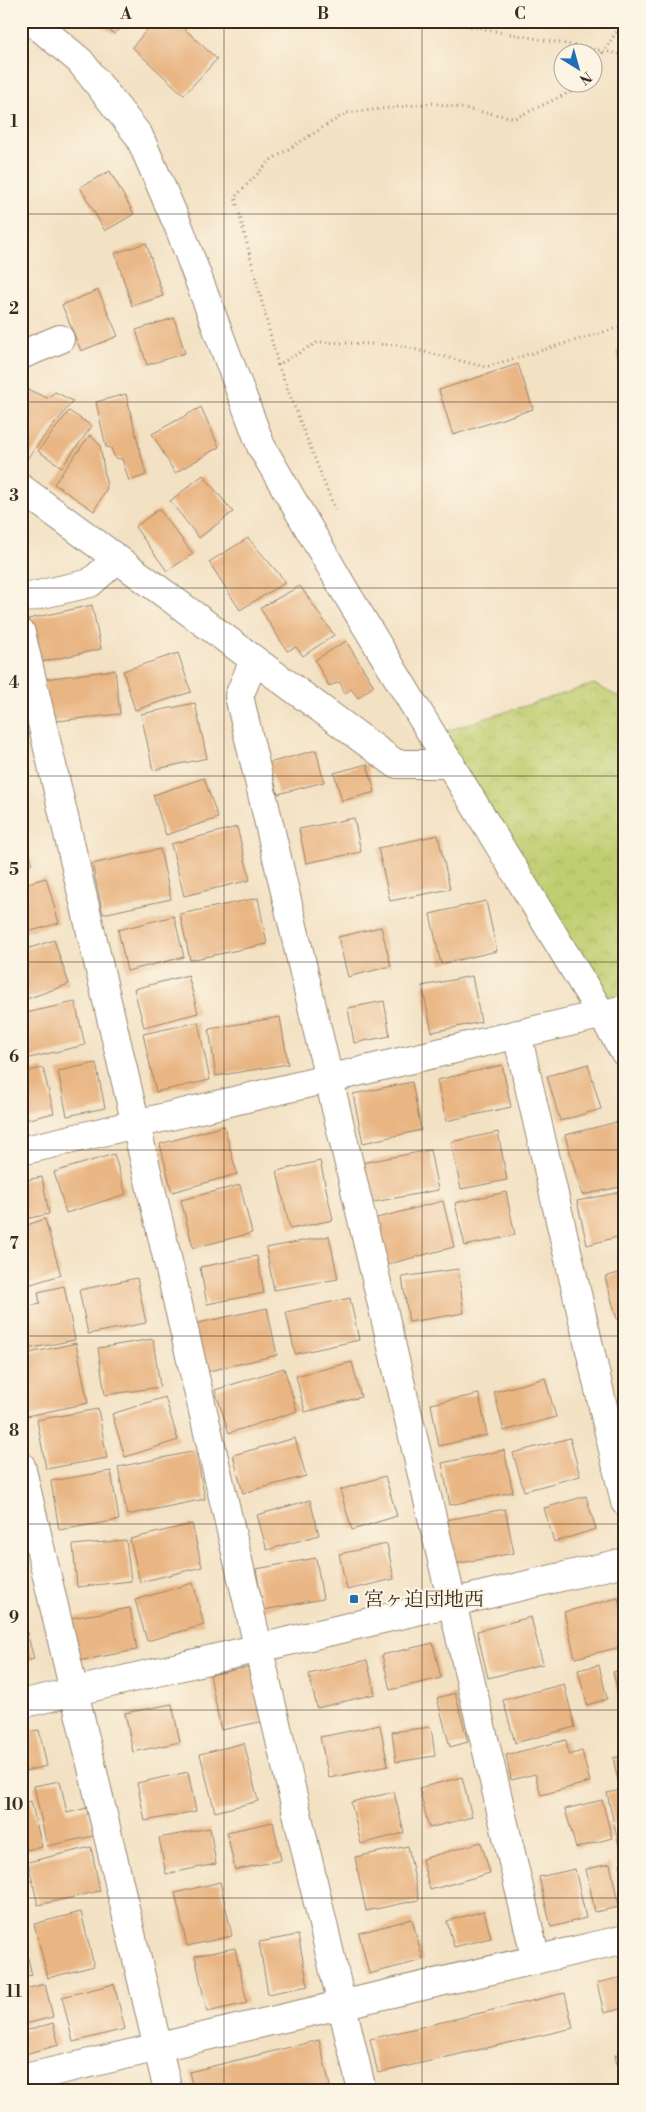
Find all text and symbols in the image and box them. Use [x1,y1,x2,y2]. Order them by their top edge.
text: A [119,4,132,24]
text: B [317,4,329,24]
text: C [514,4,526,24]
north arrow [554,42,604,92]
text: N [575,67,595,88]
text: 1 [10,112,18,132]
text: 2 [9,299,19,319]
text: 3 [9,486,19,506]
text: 4 [9,673,20,693]
text: 5 [9,860,19,880]
text: 6 [9,1047,19,1067]
text: 7 [9,1234,19,1254]
text: 8 [9,1421,19,1441]
place label: 宮ヶ迫団地西 [364,1588,484,1613]
marker: 宮ヶ迫団地西 [348,1593,360,1605]
text: 9 [9,1608,19,1628]
text: 10 [5,1795,23,1815]
text: 11 [6,1982,22,2002]

